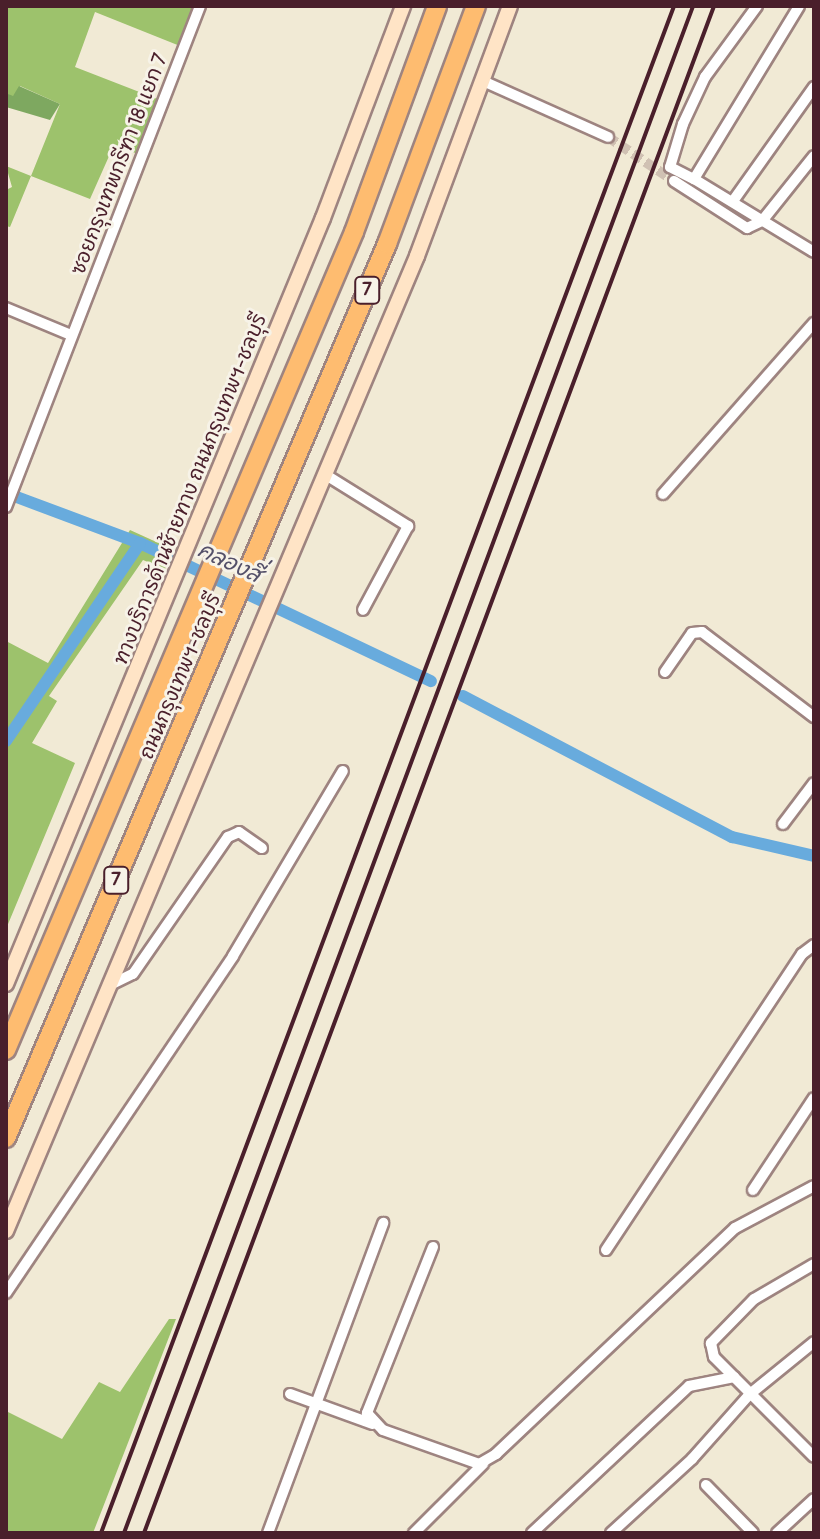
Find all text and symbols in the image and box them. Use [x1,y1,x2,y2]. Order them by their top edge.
street label: ซอยกรุงเทพกรีฑา 18 แยก 7 [66,50,172,278]
road number: 7 [353,276,381,304]
street label: ทางบริการด้านซ้ายทาง ถนนกรุงเทพฯ-ชลบุรี [108,310,272,668]
water label: คลองสี่ [193,537,265,589]
street label: ถนนกรุงเทพฯ-ชลบุรี [134,589,226,763]
road number: 7 [102,866,130,894]

